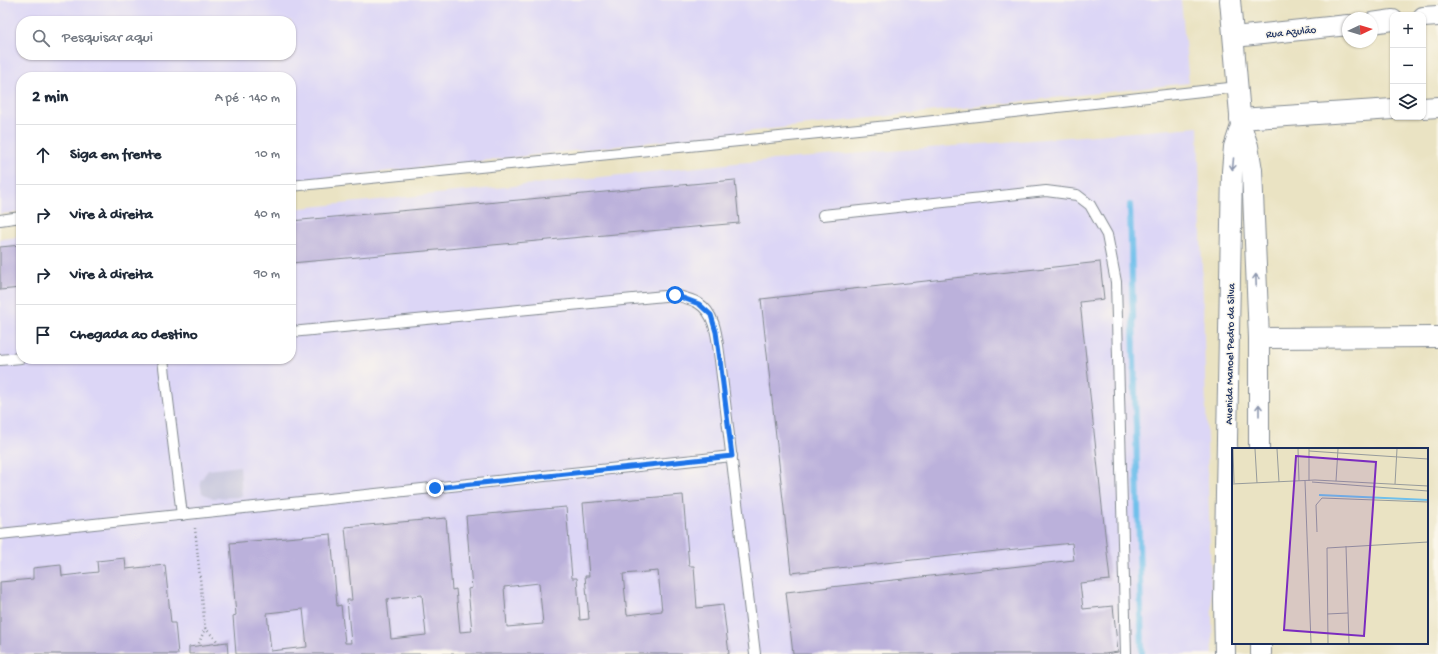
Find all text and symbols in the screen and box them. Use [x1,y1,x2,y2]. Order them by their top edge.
north arrow [1342,12,1378,48]
map controls [1390,12,1426,120]
button: + [1390,12,1426,48]
search box [16,16,296,60]
street label: Rua Azulão [1266,24,1317,42]
icon: search [30,27,52,49]
text: Pesquisar aqui [62,29,153,47]
button: − [1390,48,1426,84]
button: layers [1390,84,1426,120]
text: 2 min [32,88,68,108]
text: A pé · 140 m [215,91,280,106]
icon: ahead [32,144,54,166]
text: Siga em frente [70,146,161,164]
text: 10 m [255,147,280,162]
one-way arrow [1229,157,1236,170]
icon: right [32,204,54,226]
text: Vire à direita [70,206,153,224]
text: 40 m [254,207,280,222]
icon: right [32,264,54,286]
text: Vire à direita [70,266,153,284]
text: 90 m [254,267,280,282]
one-way arrow [1253,274,1260,287]
street label: Avenida Manoel Pedro da Silva [1224,282,1238,425]
route start [666,286,684,304]
icon: arrive [32,324,54,346]
text: Chegada ao destino [70,326,197,344]
one-way arrow [1255,404,1263,417]
inset map [1232,448,1428,644]
route end [426,479,444,497]

